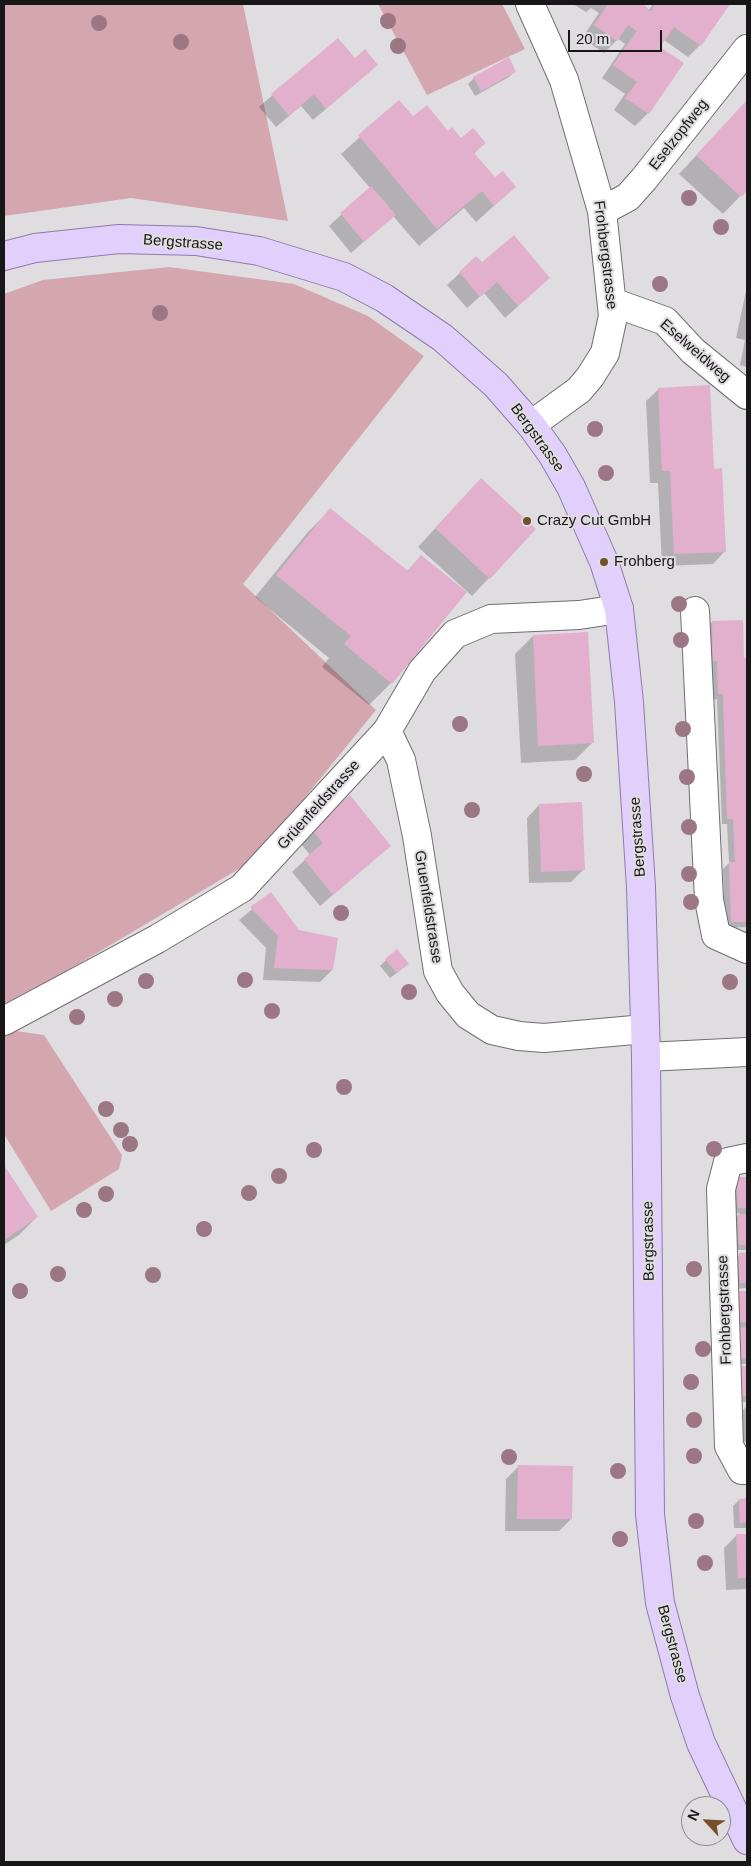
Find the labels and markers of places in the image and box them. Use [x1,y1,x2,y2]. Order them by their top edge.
place label: Crazy Cut GmbH [537,512,651,530]
marker: Crazy Cut GmbH [521,515,533,527]
place label: Frohberg [614,553,675,571]
marker: Frohberg [598,556,610,568]

